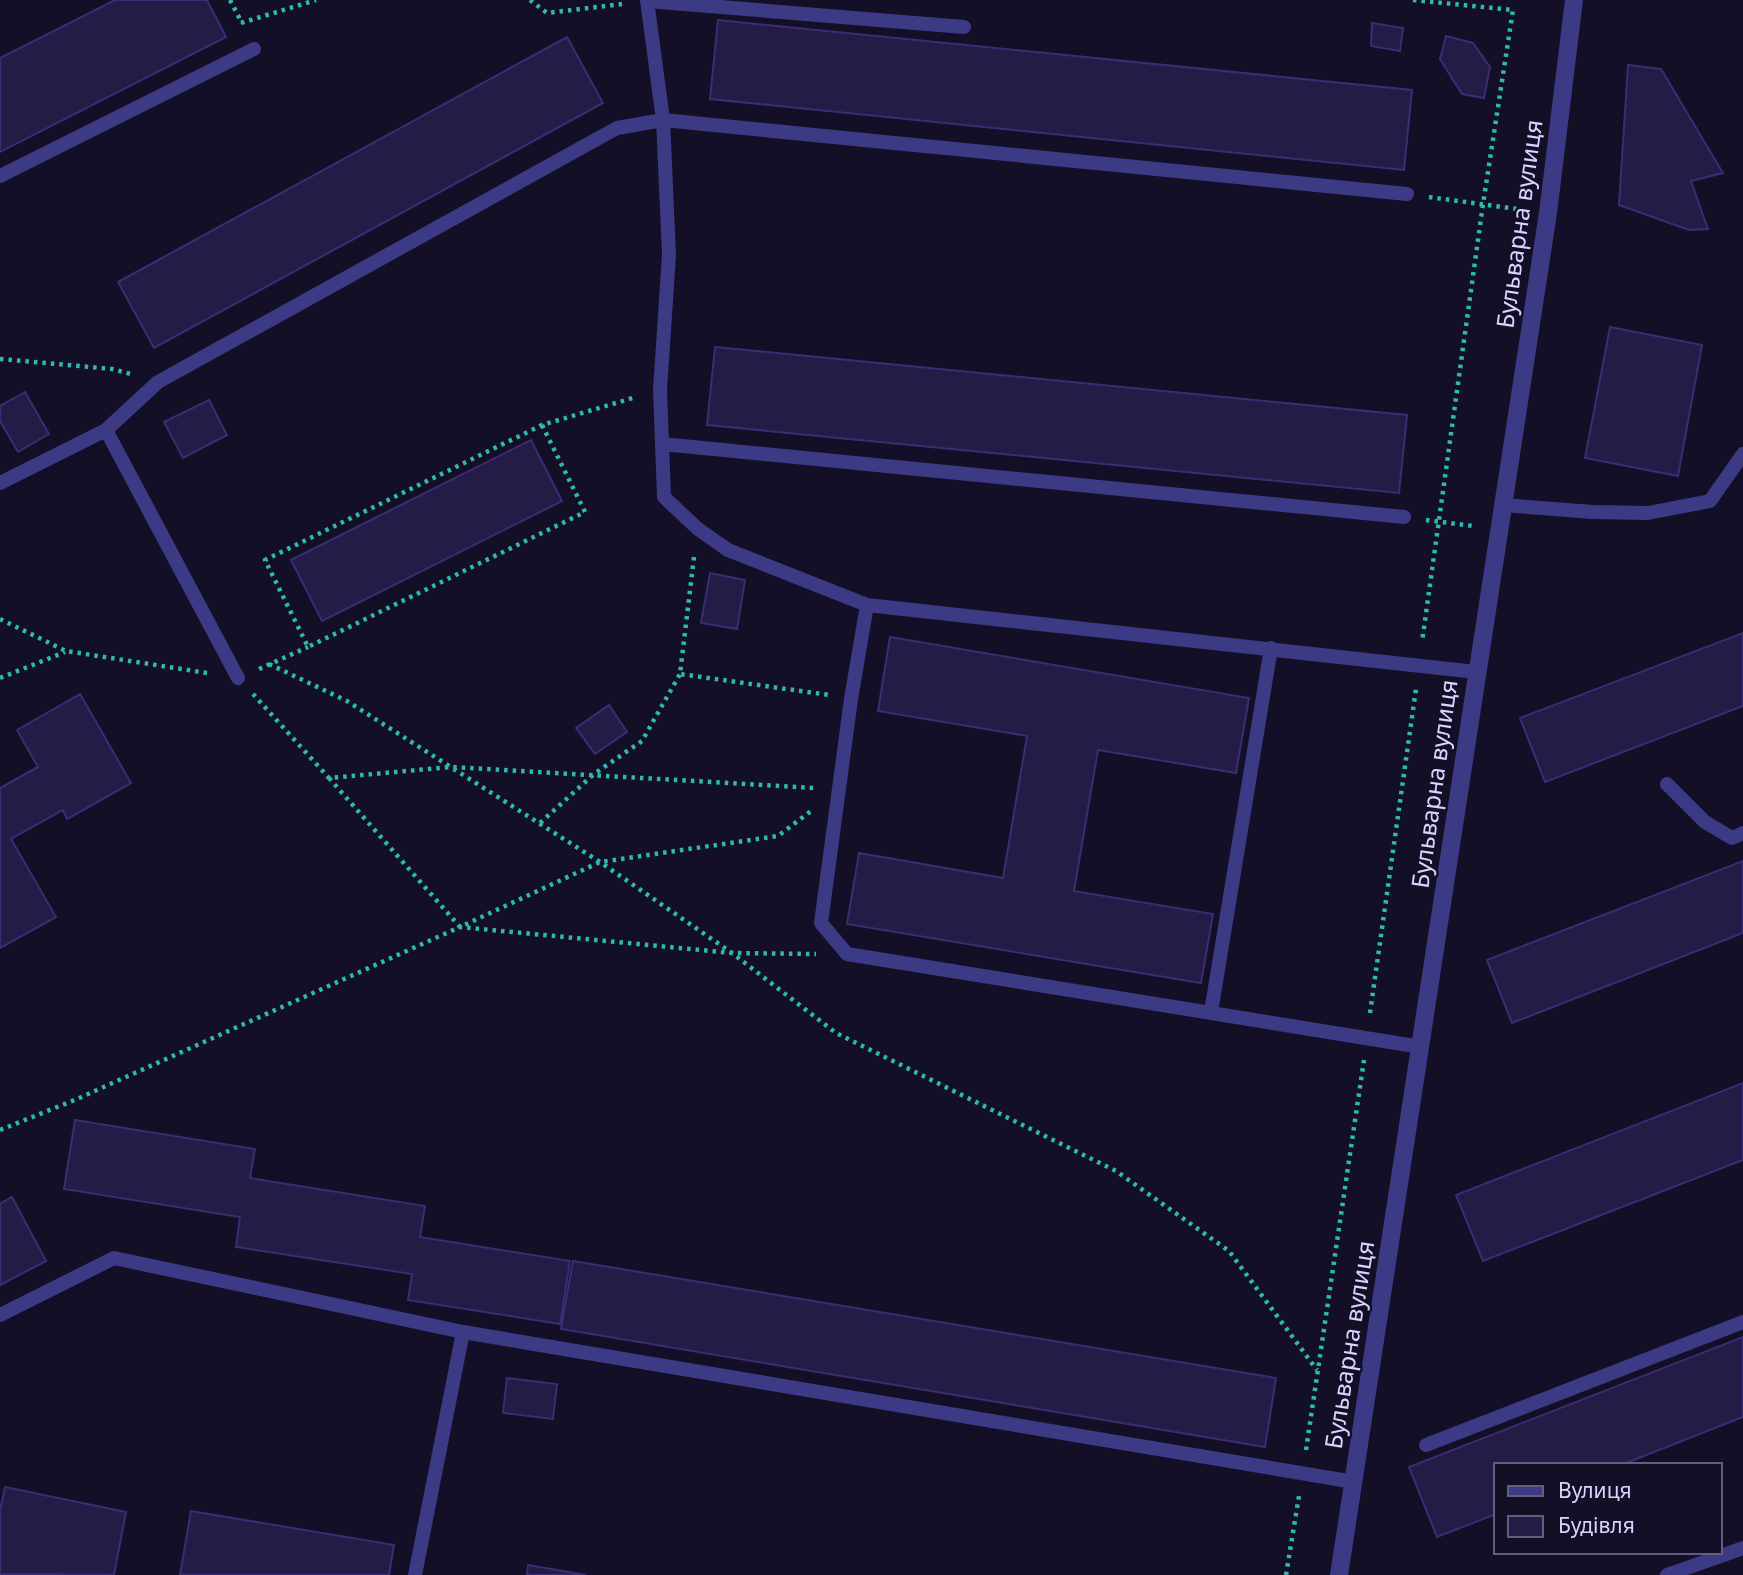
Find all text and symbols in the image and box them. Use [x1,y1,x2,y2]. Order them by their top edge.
street label: Бульварна вулиця [1488,117,1549,330]
street label: Бульварна вулиця [1403,677,1464,890]
street label: Бульварна вулиця [1316,1238,1381,1451]
legend [1494,1463,1722,1554]
text: Вулиця [1558,1476,1632,1504]
text: Будівля [1558,1511,1635,1539]

